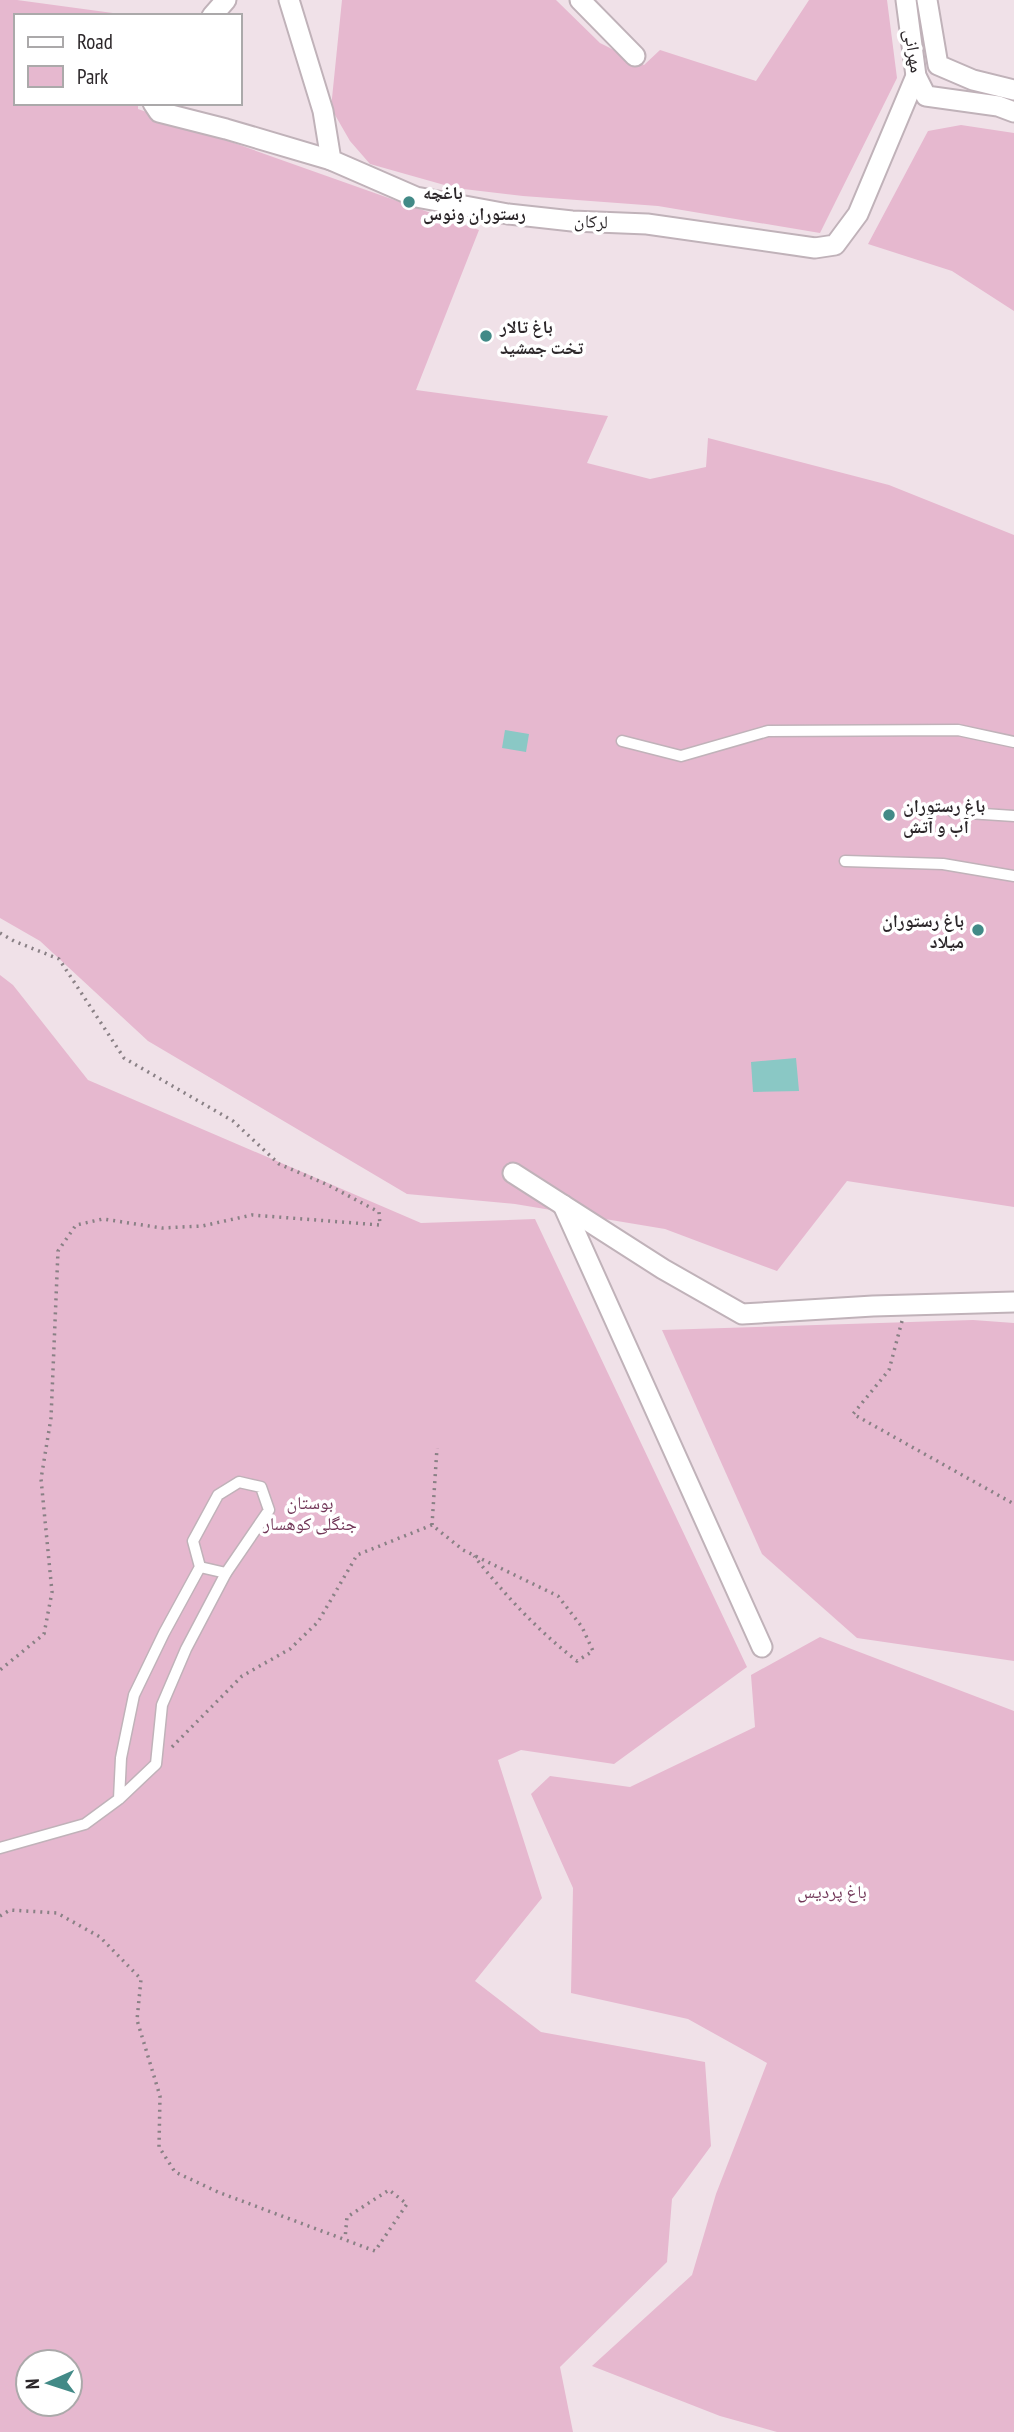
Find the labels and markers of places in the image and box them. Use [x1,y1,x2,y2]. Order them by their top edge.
place label: باغچه رستوران ونوس [423,181,526,225]
marker: باغچه رستوران ونوس [401,194,417,210]
place label: باغ تالار تخت جمشید [499,315,583,359]
marker: باغ تالار تخت جمشید [478,328,494,344]
place label: باغ رستوران آب و آتش [903,794,985,838]
marker: باغ رستوران آب و آتش [881,807,897,823]
place label: باغ رستوران میلاد [882,909,964,953]
marker: باغ رستوران میلاد [970,922,986,938]

